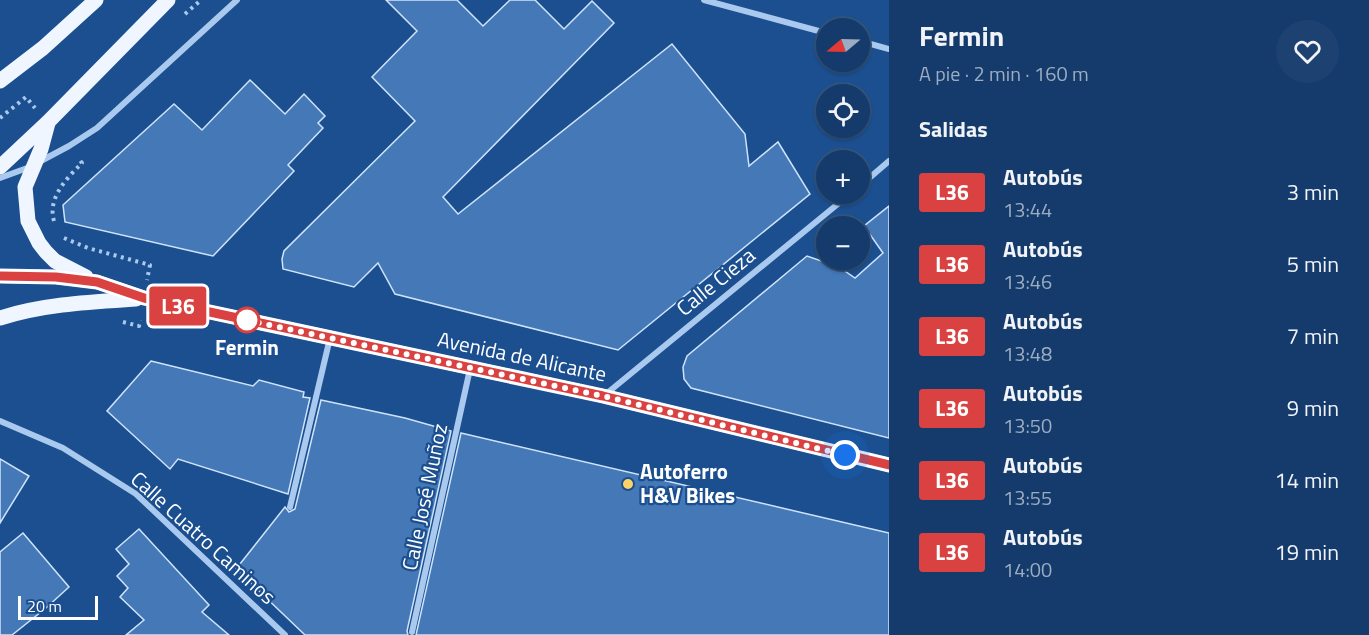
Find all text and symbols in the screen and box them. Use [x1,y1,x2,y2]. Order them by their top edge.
text: Fermin [919,14,1004,57]
north arrow [816,18,870,72]
map controls [816,18,870,270]
button: heart [1276,20,1339,83]
text: A pie · 2 min · 160 m [919,58,1089,89]
button: locate [816,84,870,138]
text: Salidas [919,112,988,146]
button: + [816,150,870,204]
text: Autobús [1003,160,1083,194]
text: 3 min [1287,175,1339,209]
text: L36 [935,176,969,208]
text: 13:44 [1003,194,1052,225]
button: − [816,216,870,270]
text: Autobús [1003,232,1083,266]
street label: Calle Cieza [669,239,762,323]
text: 5 min [1287,247,1339,281]
text: L36 [935,248,969,280]
text: 13:46 [1003,266,1052,297]
line badge: L36 [144,286,213,326]
text: L36 [161,290,195,322]
text: Autobús [1003,304,1083,338]
marker: Fermin [234,307,260,333]
text: 7 min [1287,319,1339,353]
text: L36 [935,320,969,352]
street label: Avenida de Alicante [435,322,610,390]
place label: Fermin [215,331,279,363]
text: 13:48 [1003,338,1052,369]
text: Autobús [1003,376,1083,410]
text: 9 min [1287,391,1339,425]
text: L36 [935,392,969,424]
text: 13:50 [1003,410,1052,441]
street label: Calle José Muñoz [393,420,455,573]
your location [830,440,860,470]
text: Autobús [1003,448,1083,482]
place label: Autoferro H&V Bikes [640,455,735,511]
street label: Calle Cuatro Caminos [124,463,284,611]
text: 14 min [1274,463,1339,497]
text: L36 [935,464,969,496]
marker: Autoferro H&V Bikes [621,477,635,491]
text: 13:55 [1003,482,1052,513]
text: Autobús [1003,520,1083,554]
text: 19 min [1274,535,1339,569]
text: L36 [935,536,969,568]
text: 14:00 [1003,554,1052,585]
scale bar [18,593,98,620]
text: 20 m [27,594,62,618]

